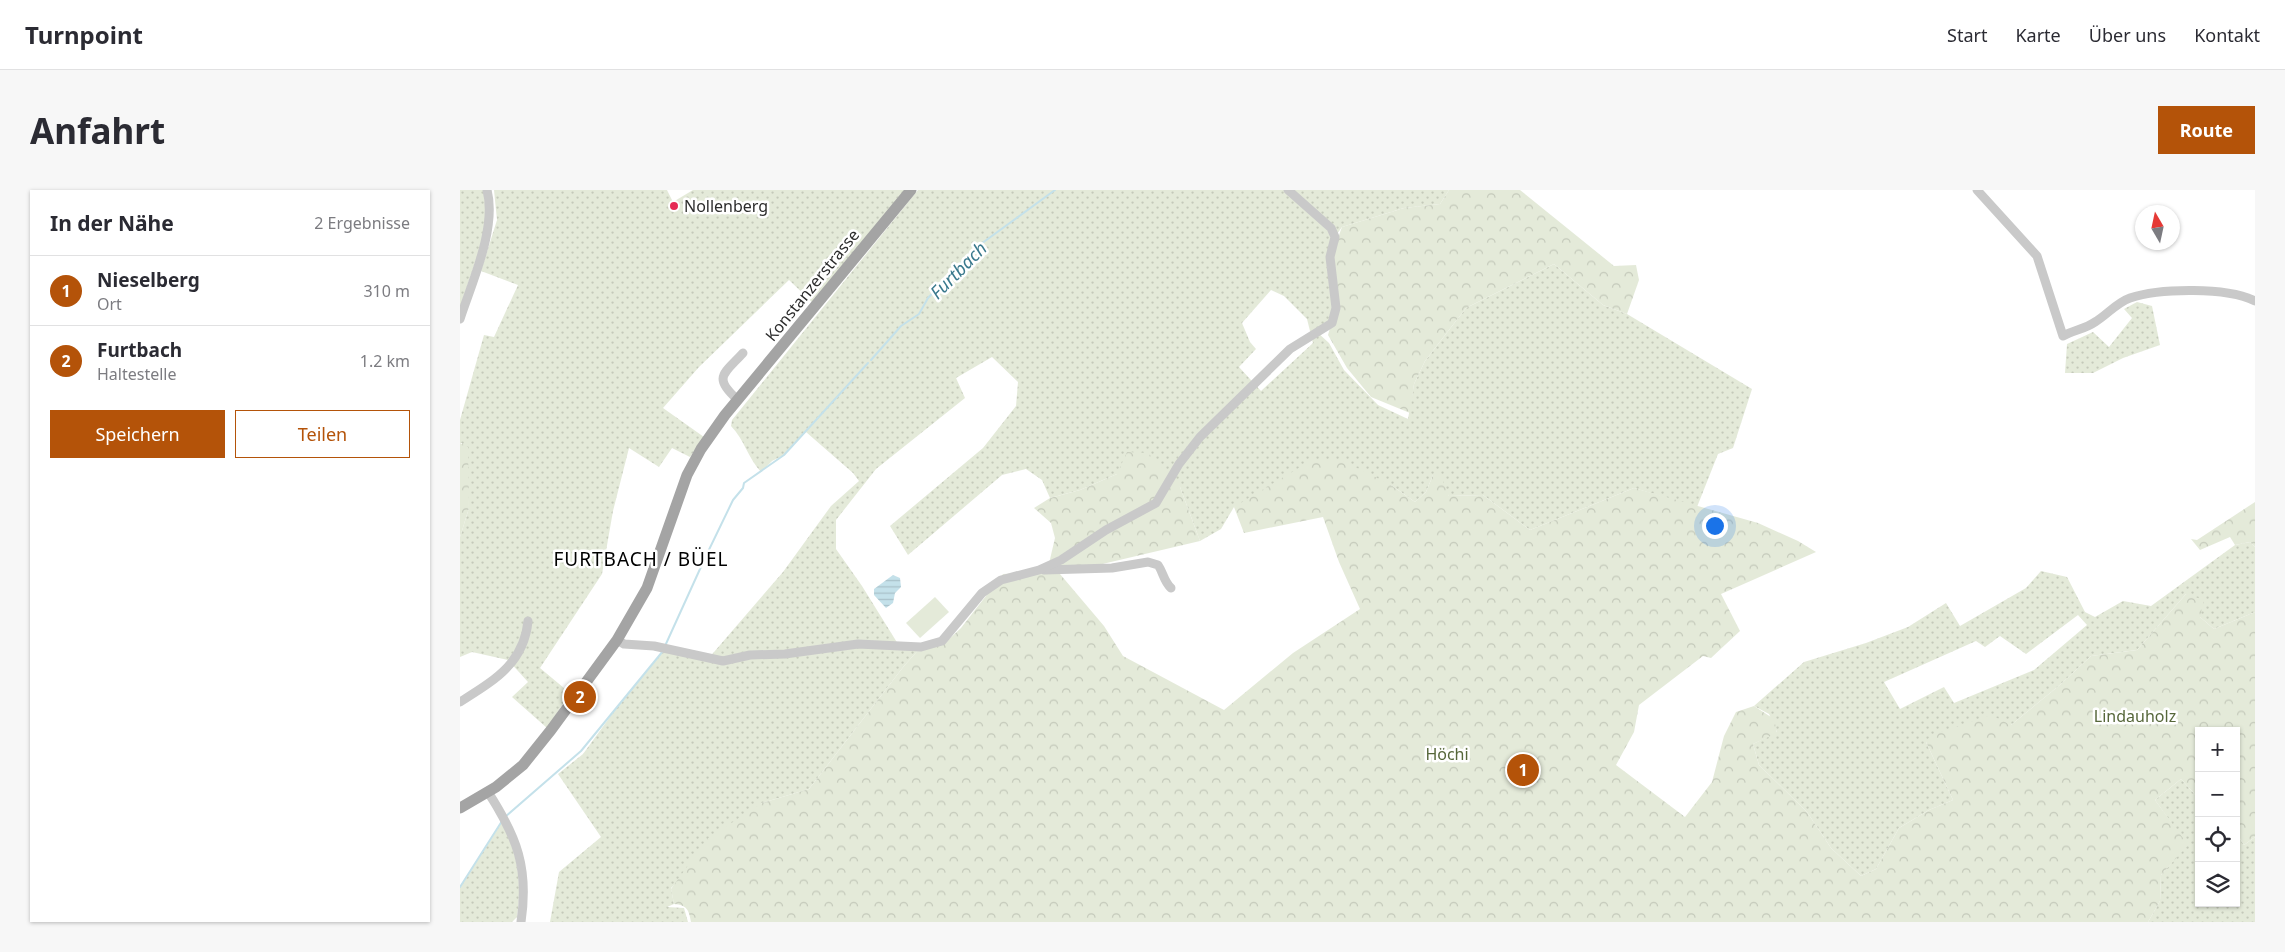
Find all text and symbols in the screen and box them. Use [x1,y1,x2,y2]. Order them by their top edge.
text: Turnpoint [25,18,143,51]
text: Start [1947,23,1987,47]
text: Karte [2015,23,2061,47]
text: Über uns [2089,23,2166,47]
text: Kontakt [2194,23,2260,47]
button: Route [2158,106,2255,154]
text: Anfahrt [30,107,165,154]
place label: Nollenberg [684,195,768,217]
marker: Nollenberg [668,200,680,212]
north arrow [2135,205,2180,250]
text: In der Nähe [50,209,174,237]
text: 2 Ergebnisse [314,212,410,234]
street label: Konstanzerstrasse [760,224,864,346]
water label: Furtbach [924,236,992,304]
text: Nieselberg [97,267,200,293]
text: 1 [61,280,71,302]
text: 310 m [363,280,410,302]
text: Ort [97,293,122,315]
text: Furtbach [97,337,182,363]
text: 2 [61,350,71,372]
text: 1.2 km [360,350,410,372]
text: Haltestelle [97,363,177,385]
button: Speichern [50,410,225,458]
button: Teilen [235,410,410,458]
your location [1702,513,1728,539]
district label: FURTBACH / BÜEL [553,546,729,572]
pin: 2 [564,678,596,716]
park label: Lindauholz [2094,705,2176,727]
map controls [2195,727,2240,907]
button: + [2195,727,2240,772]
park label: Höchi [1425,743,1469,765]
pin: 1 [1507,751,1539,789]
button: − [2195,772,2240,817]
button: locate [2195,817,2240,862]
button: layers [2195,862,2240,907]

